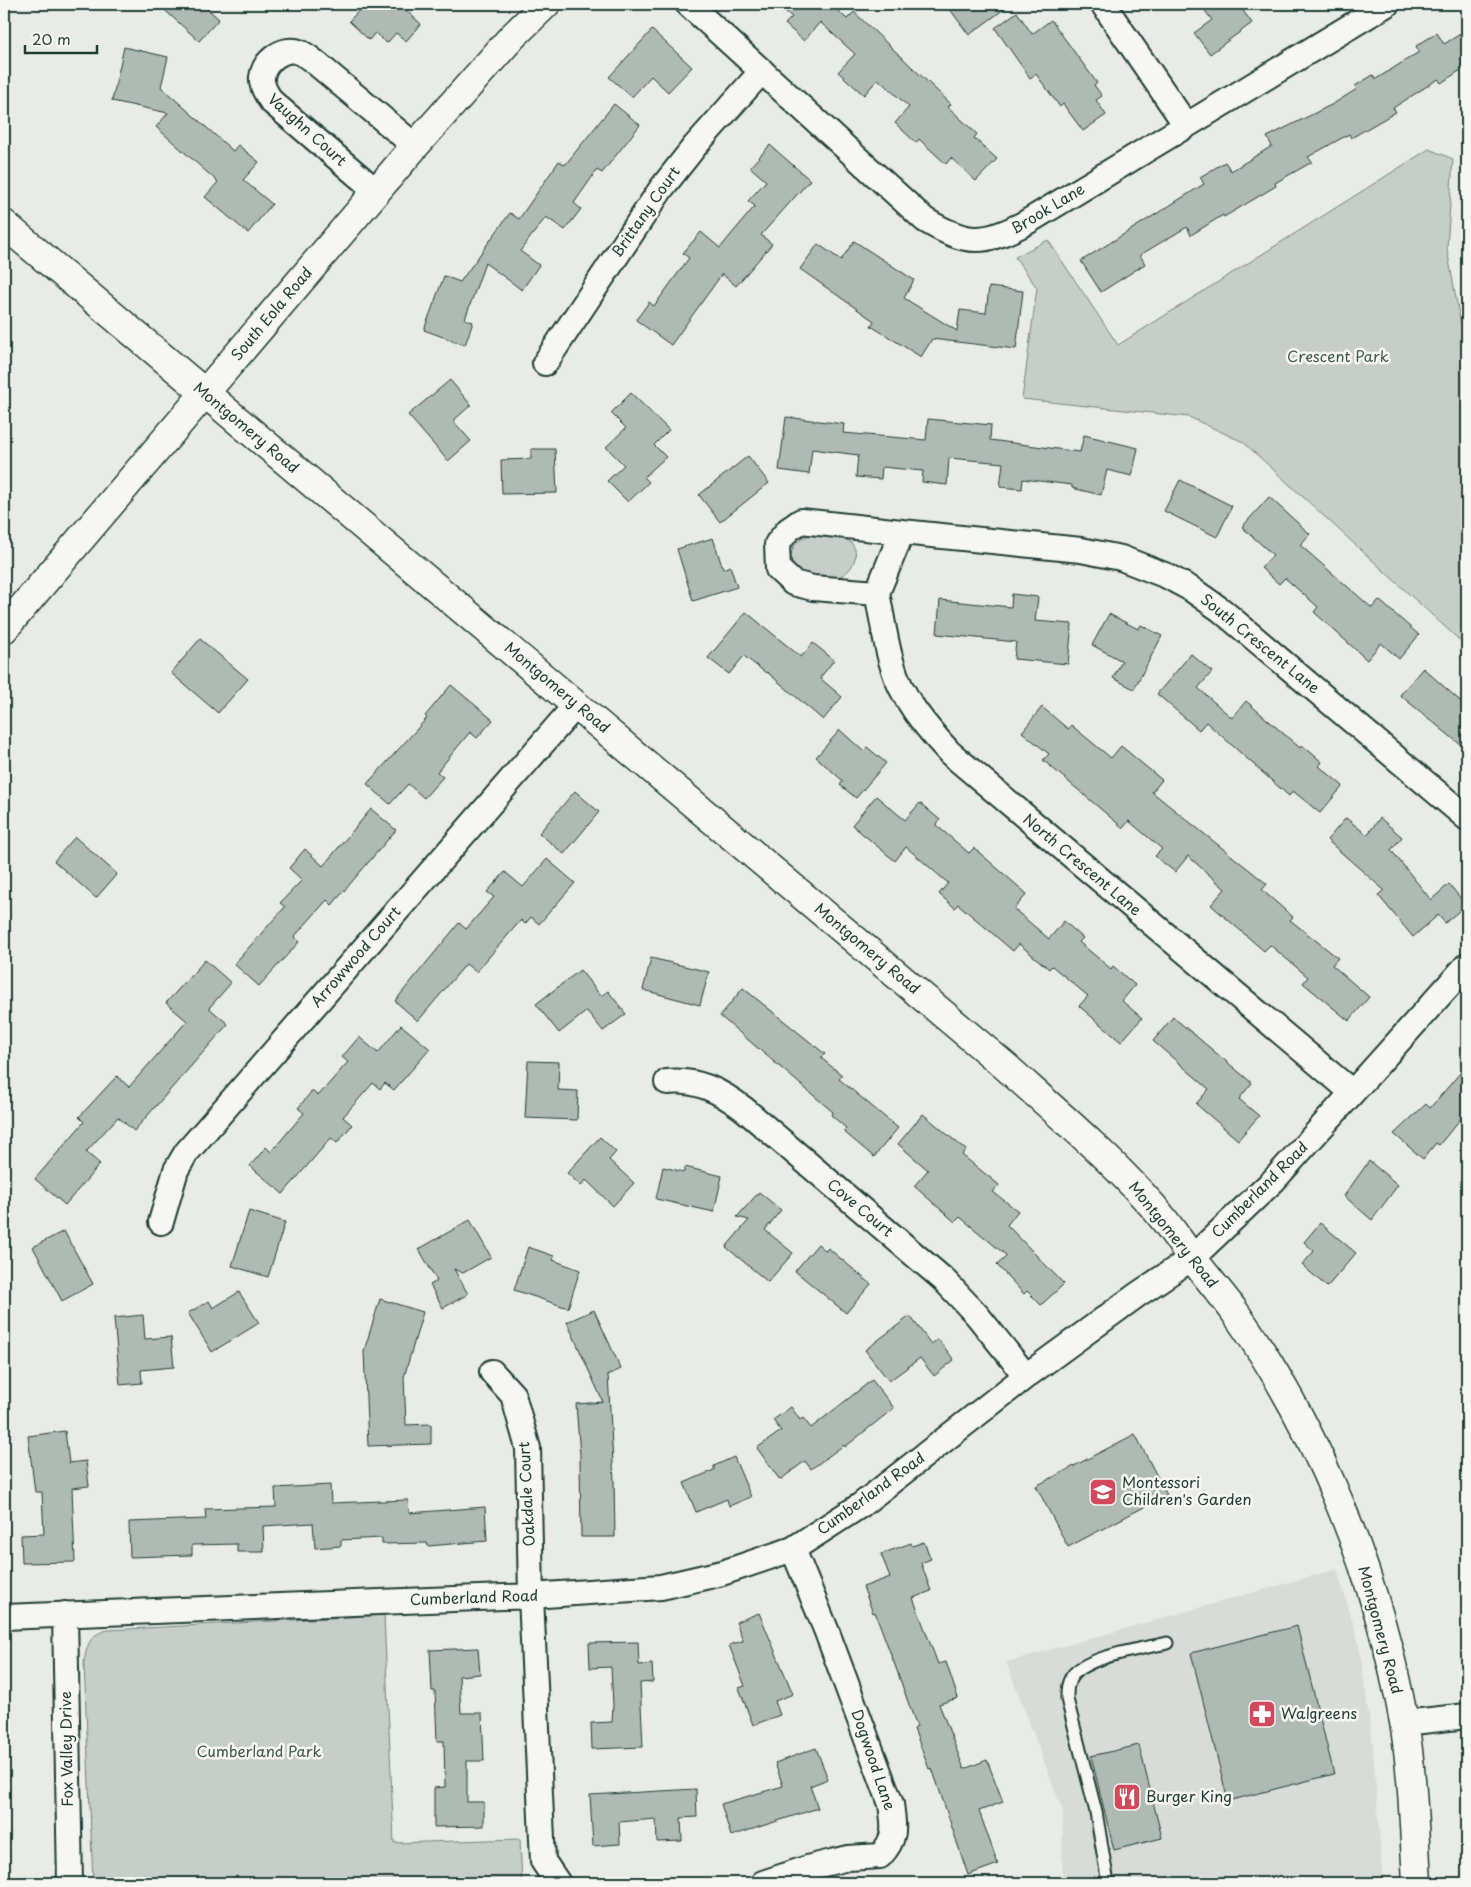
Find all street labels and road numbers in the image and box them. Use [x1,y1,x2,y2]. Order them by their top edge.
street label: Vaughn Court [263,87,353,171]
street label: Brittany Court [605,161,685,261]
street label: Brook Lane [1006,177,1089,239]
street label: South Eola Road [225,261,317,365]
street label: Montgomery Road [189,376,305,478]
street label: South Crescent Lane [1196,587,1326,698]
street label: Montgomery Road [500,636,616,738]
street label: North Crescent Lane [1019,807,1147,920]
street label: Montgomery Road [810,897,926,999]
street label: Arrowwood Court [304,900,405,1012]
street label: Cumberland Road [1205,1135,1313,1243]
street label: Cove Court [823,1172,899,1241]
street label: Montgomery Road [1124,1176,1225,1293]
street label: Oakdale Court [511,1441,540,1547]
street label: Cumberland Road [811,1446,929,1540]
street label: Montgomery Road [1353,1563,1410,1696]
street label: Cumberland Road [409,1583,539,1610]
street label: Fox Valley Drive [53,1691,78,1807]
street label: Dogwood Lane [846,1706,902,1813]

